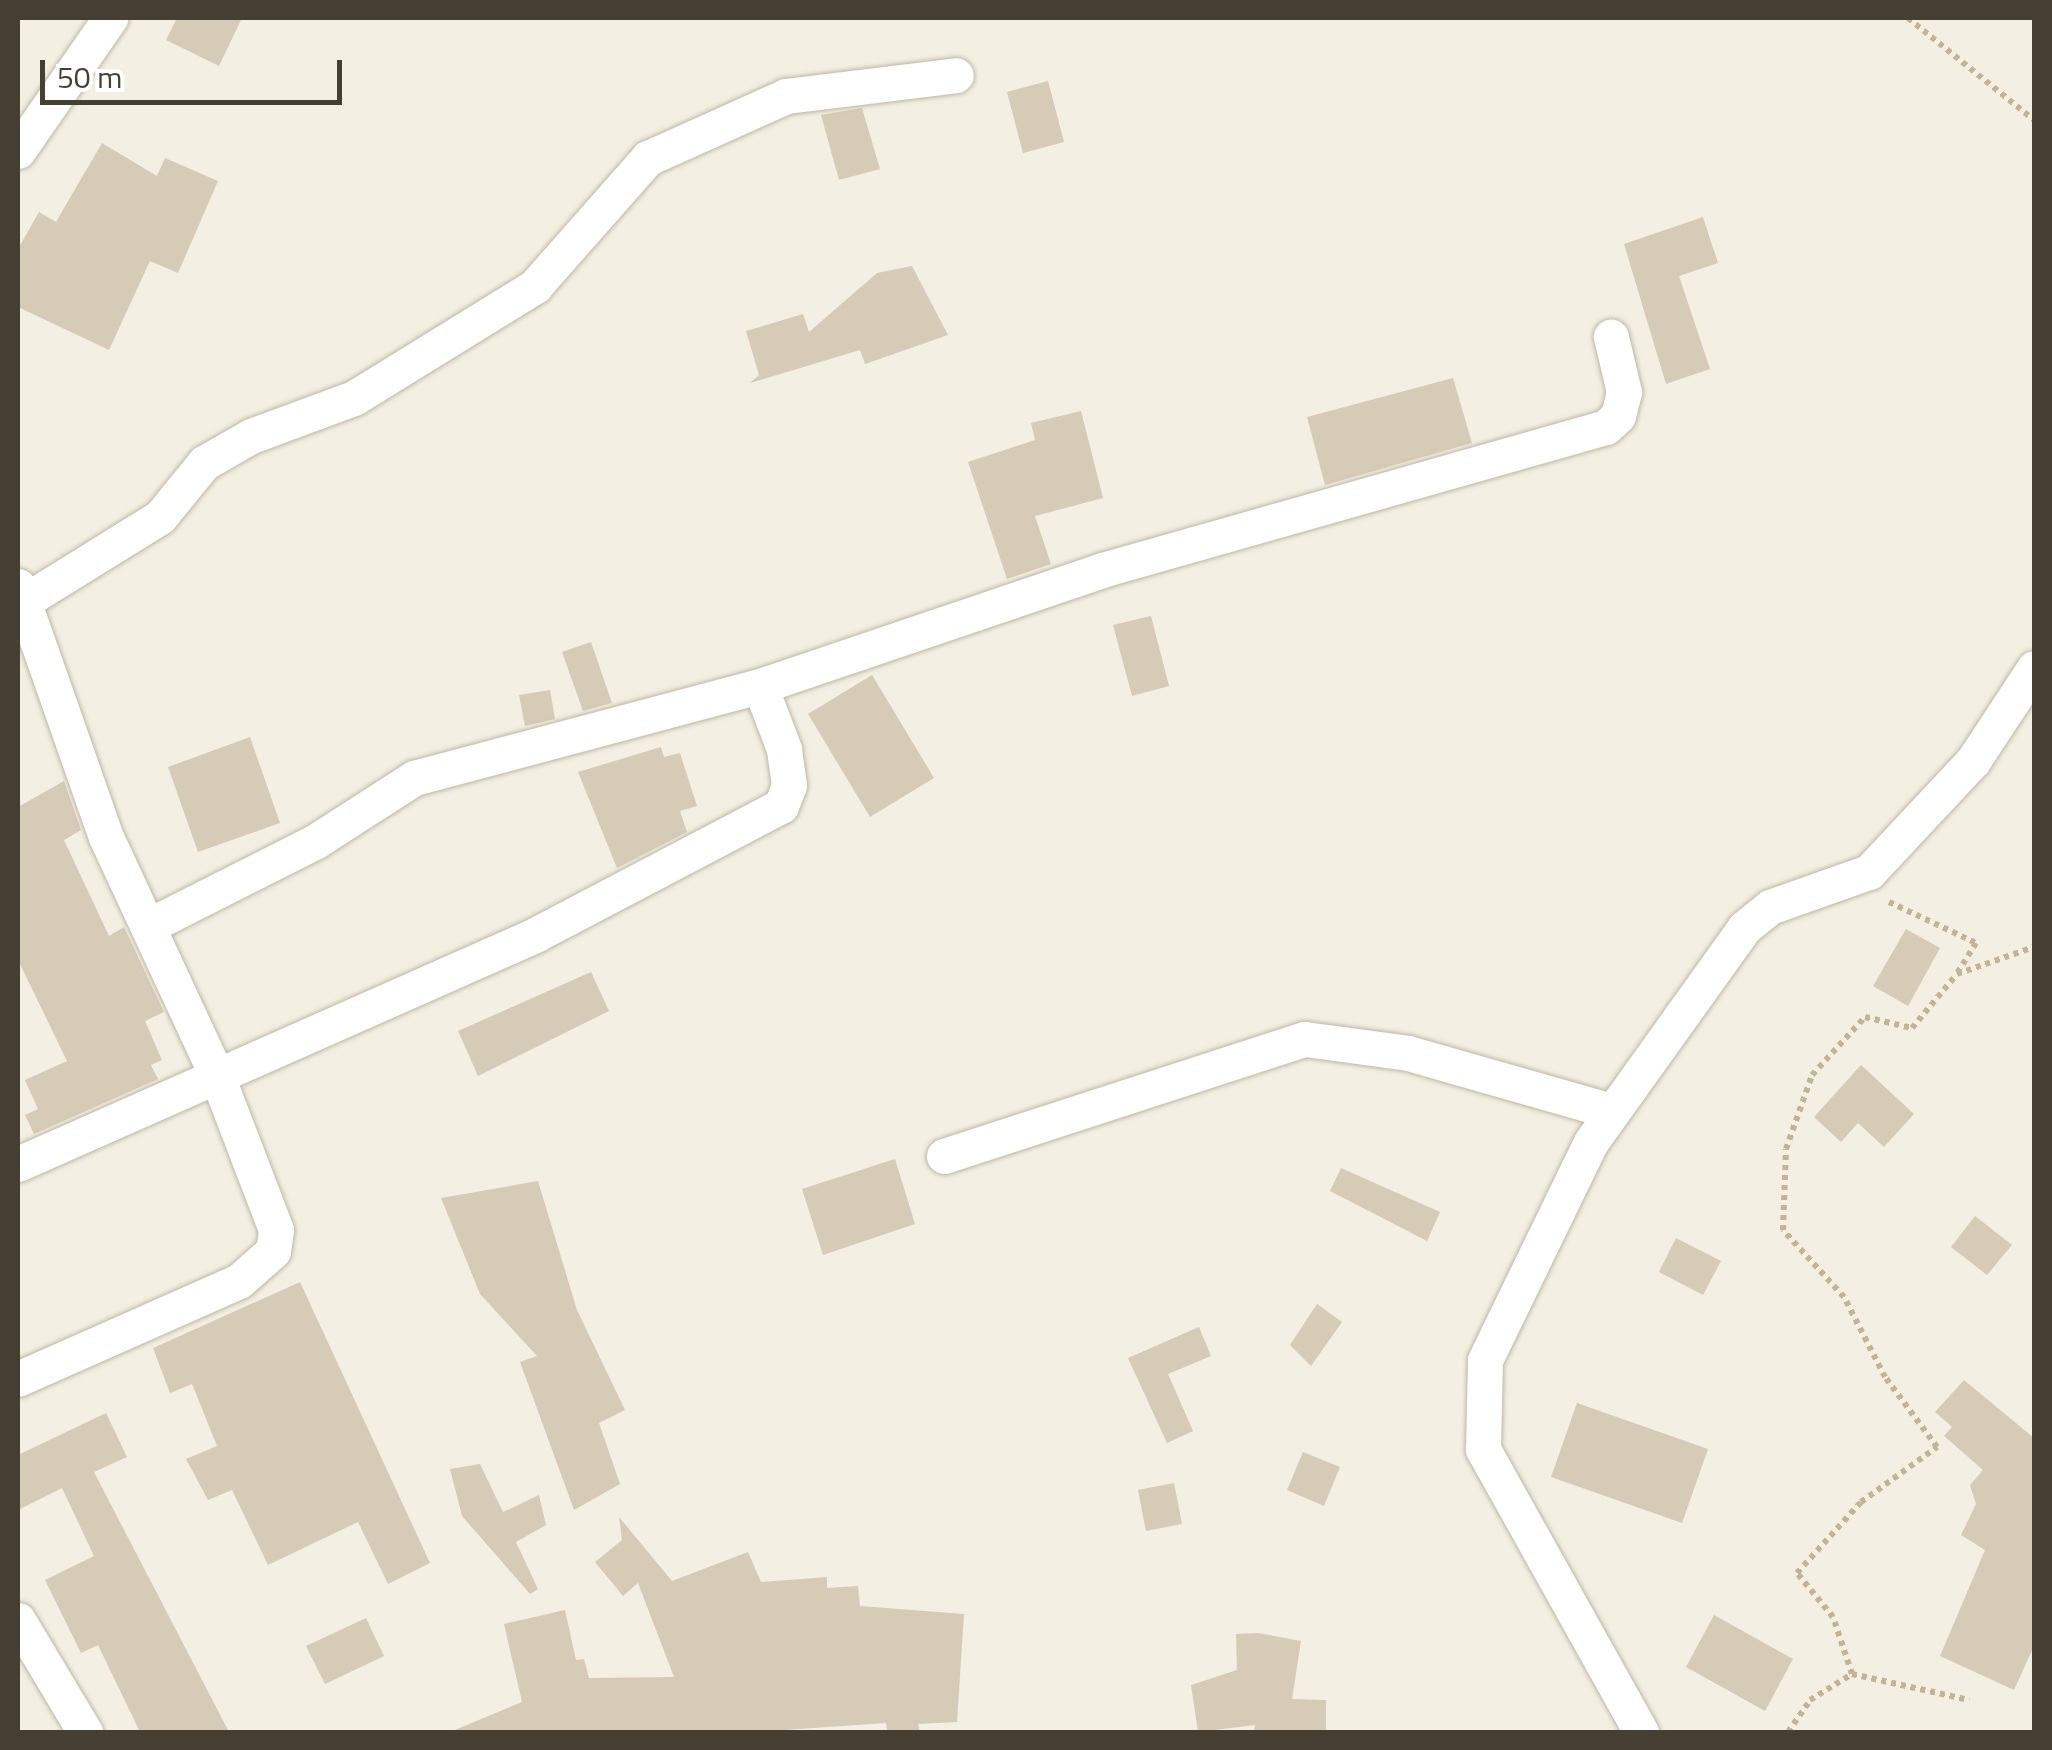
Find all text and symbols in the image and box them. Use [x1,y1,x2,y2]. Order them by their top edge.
scale bar [45,40,348,102]
text: 50 m [57,54,122,100]

